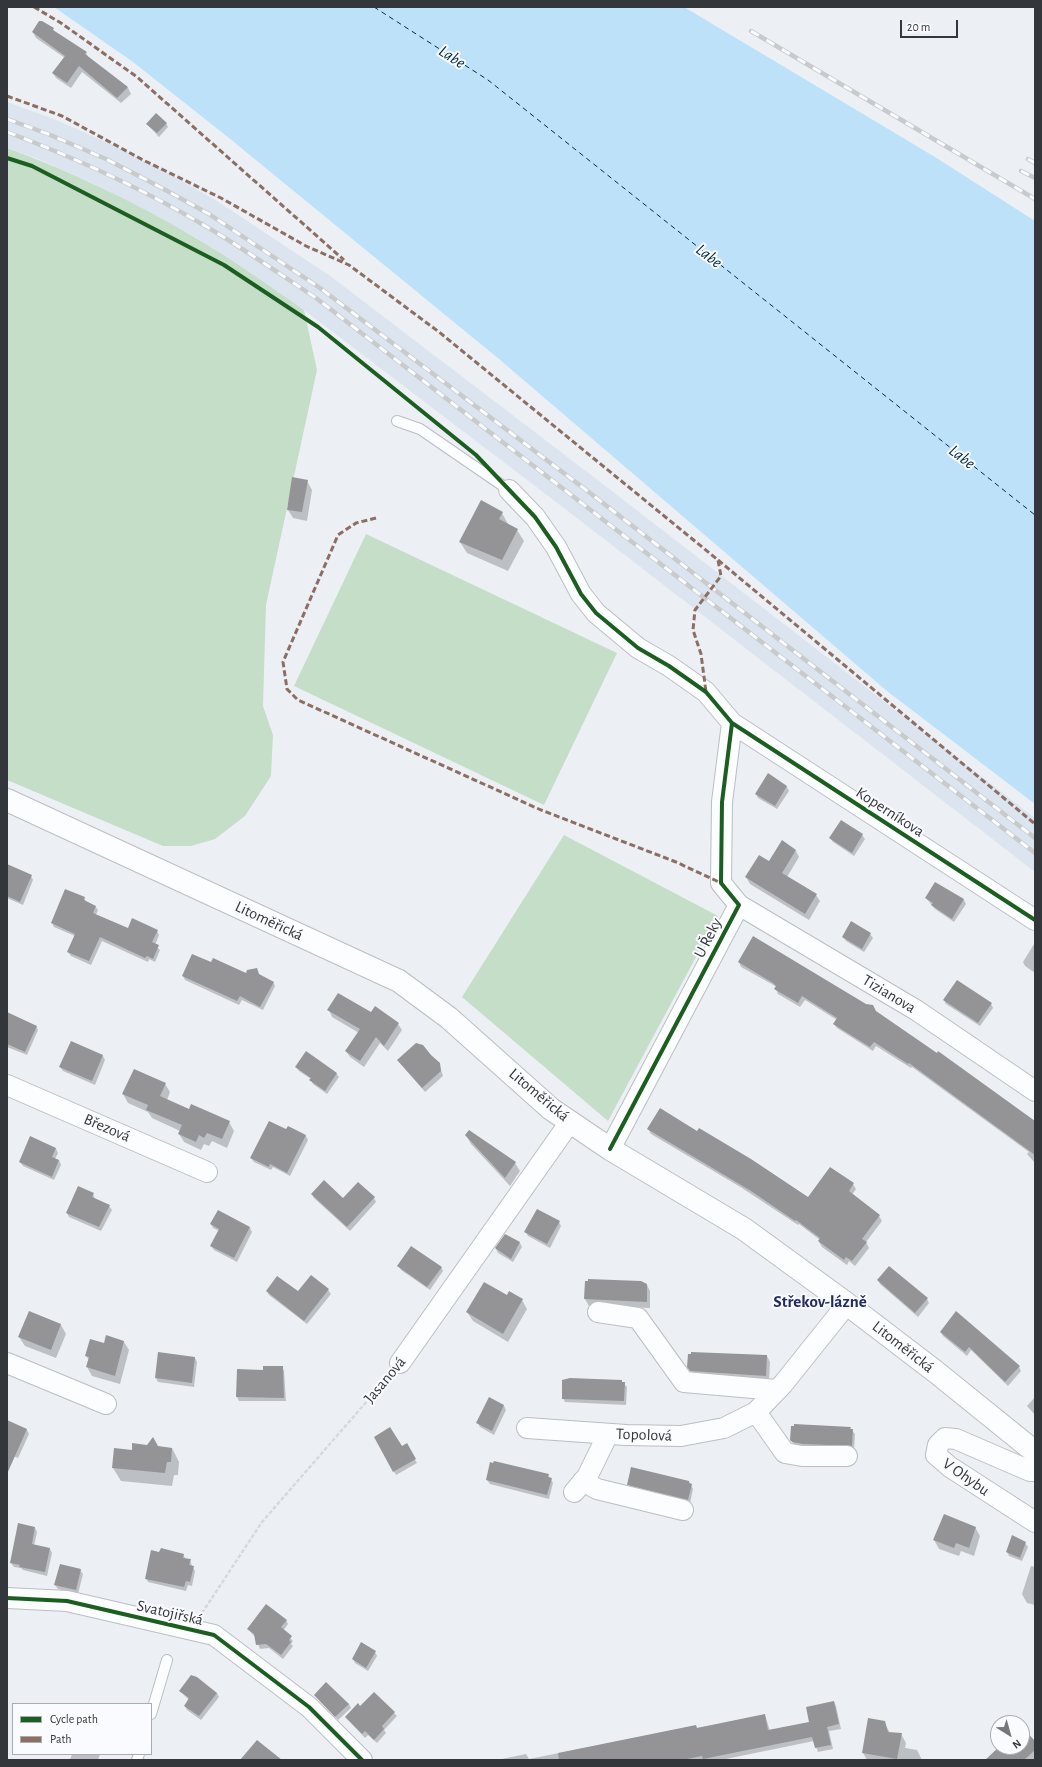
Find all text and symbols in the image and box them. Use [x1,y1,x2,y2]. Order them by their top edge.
scale bar [902,12,960,38]
text: 20 m [907,21,930,33]
water label: Labe [435,41,469,73]
water label: Labe [692,239,726,273]
water label: Labe [945,440,979,474]
street label: Koperníkova [852,783,928,841]
street label: Litoměřická [232,897,306,945]
street label: U Řeky [690,915,726,961]
street label: Tizianova [859,971,919,1017]
street label: Litoměřická [505,1064,573,1126]
street label: Březová [81,1110,133,1146]
district label: Střekov-lázně [773,1292,867,1312]
street label: Litoměřická [868,1317,938,1377]
street label: Jasanová [360,1353,410,1407]
street label: Topolová [616,1424,672,1446]
street label: V Ohybu [939,1454,993,1500]
street label: Svatojiřská [135,1596,205,1630]
legend [12,1703,152,1755]
text: Cycle path [50,1713,98,1725]
north arrow [990,1715,1030,1755]
text: Path [50,1733,72,1745]
text: N [1011,1737,1023,1751]

